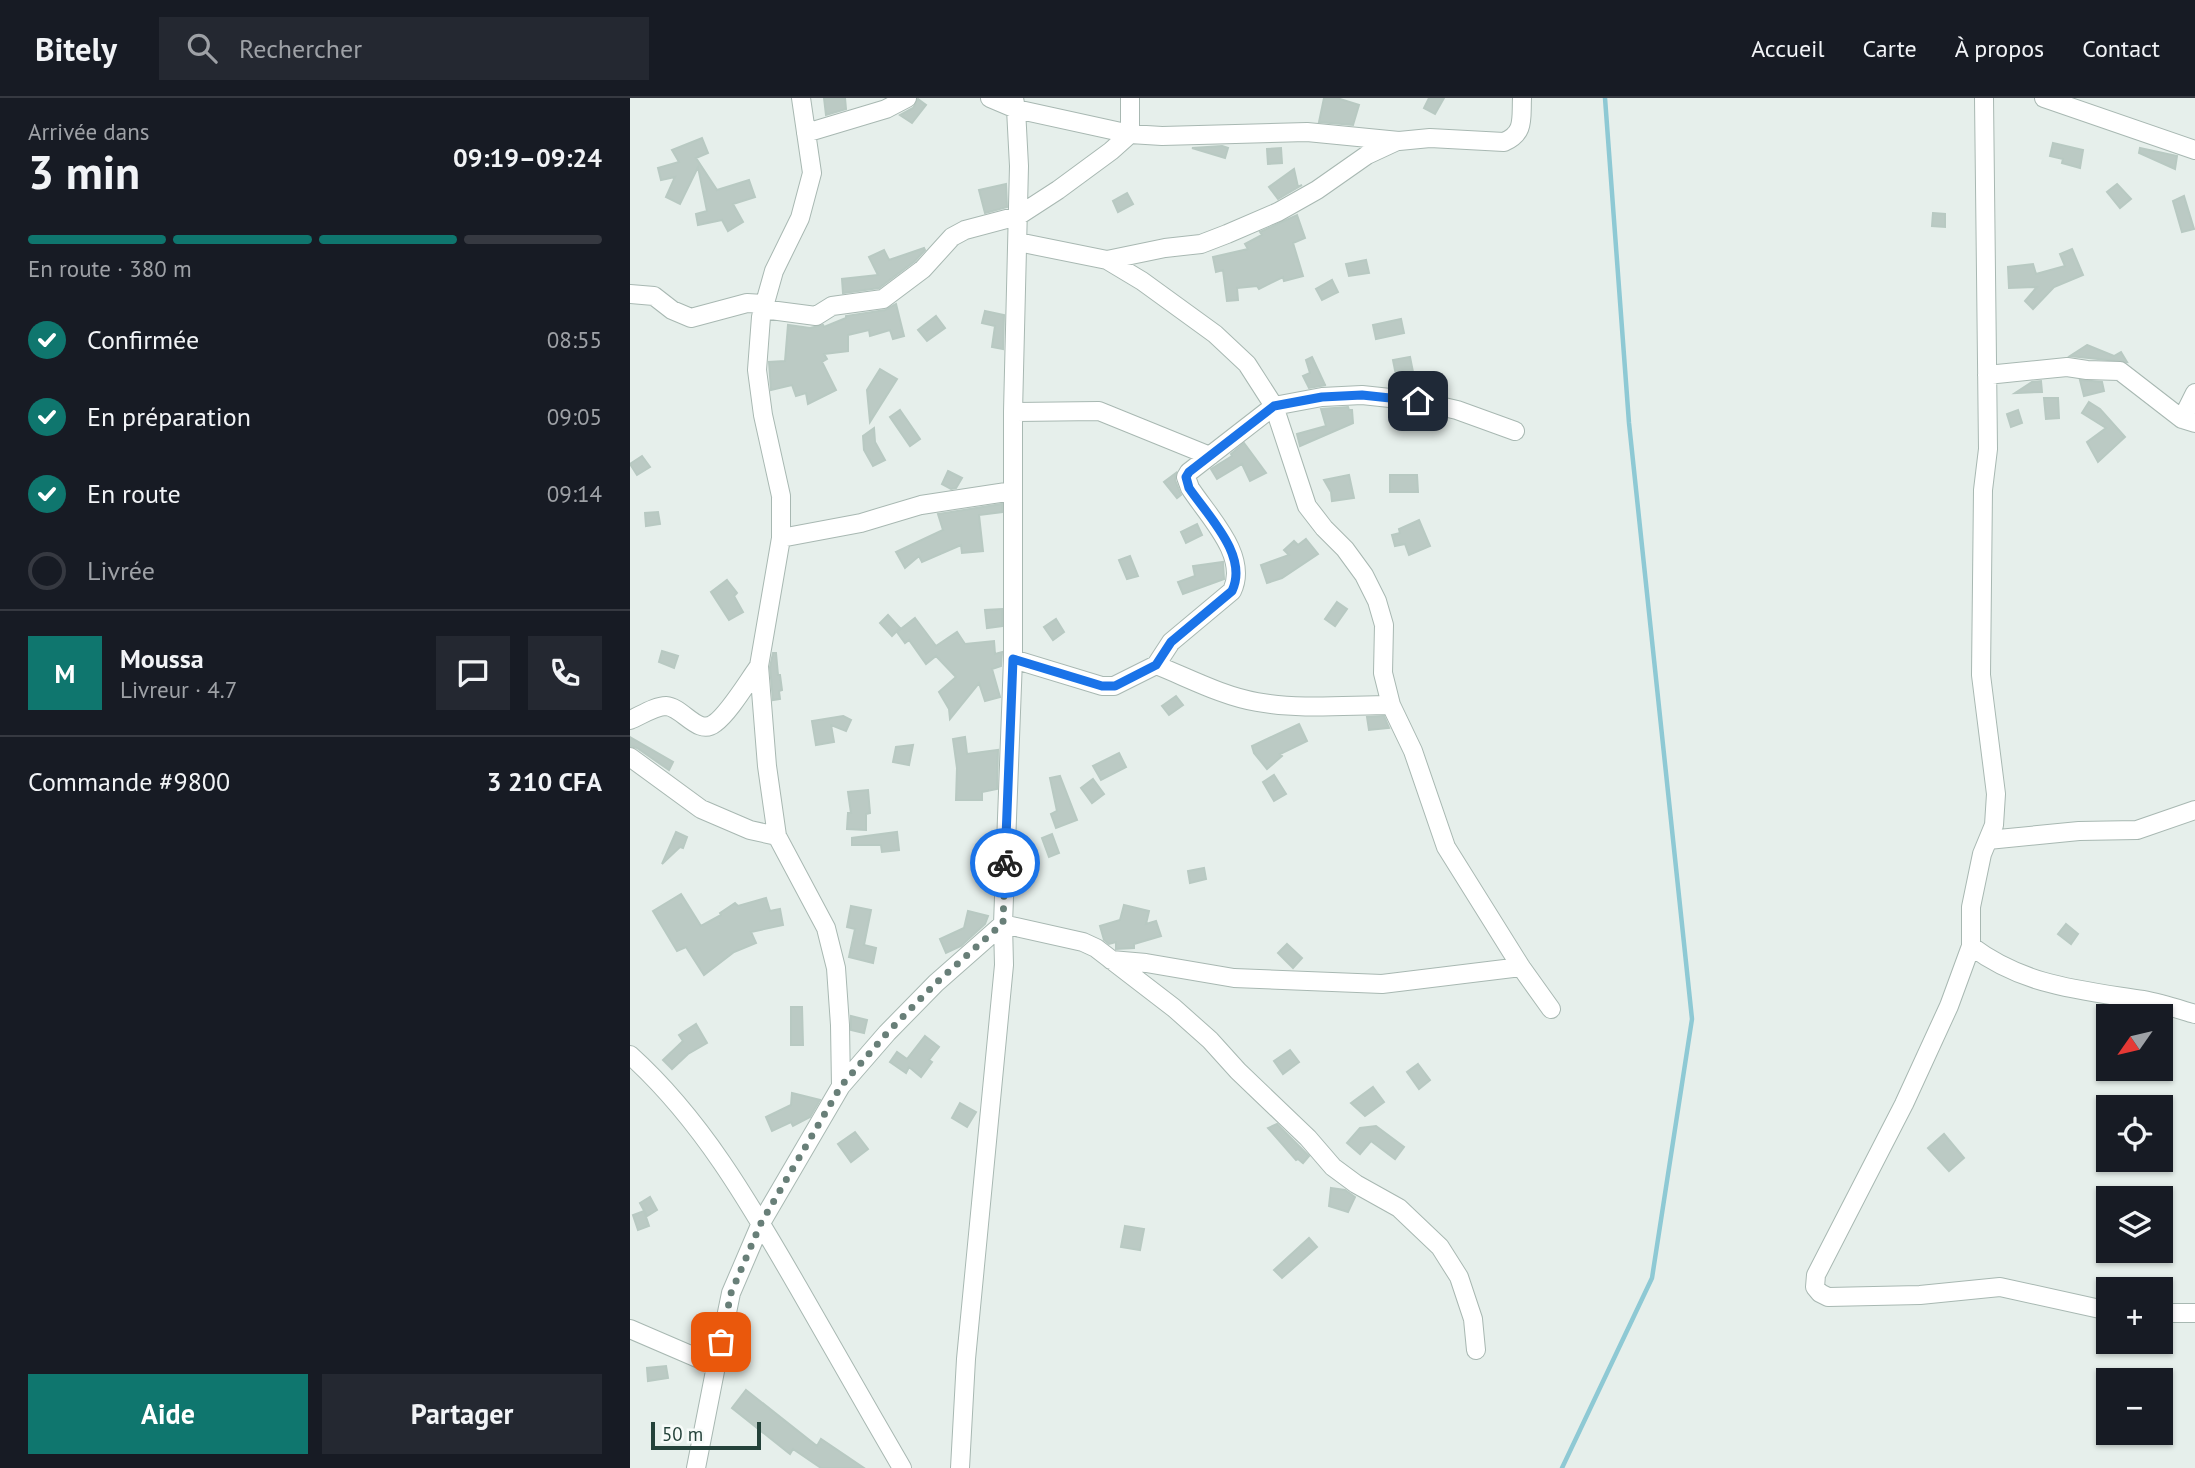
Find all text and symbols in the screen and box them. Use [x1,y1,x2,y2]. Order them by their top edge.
search box [159,17,649,80]
text: Bitely [35,27,117,70]
icon: search [183,29,221,67]
text: Rechercher [239,32,362,65]
text: Accueil [1751,33,1825,64]
text: Carte [1863,33,1917,64]
text: À propos [1955,33,2044,64]
text: Contact [2082,33,2160,64]
text: Arrivée dans [28,117,149,146]
text: 09:19–09:24 [453,141,602,174]
text: 3 min [28,142,140,202]
text: En route · 380 m [28,254,192,283]
icon: check [28,321,66,359]
text: Confirmée [87,323,199,356]
text: 08:55 [547,325,602,354]
pin [1388,371,1448,431]
icon: home [1399,382,1437,420]
icon: check [28,398,66,436]
text: En préparation [87,400,251,433]
text: 09:05 [547,402,602,431]
icon: check [28,475,66,513]
text: En route [87,477,181,510]
text: 09:14 [547,479,602,508]
text: Livrée [87,554,155,587]
button: chat [436,636,510,710]
button: phone [528,636,602,710]
text: Moussa [120,642,204,675]
text: M [55,657,75,690]
text: Livreur · 4.7 [120,675,237,704]
text: Commande #9800 [28,765,230,798]
text: 3 210 CFA [487,765,602,798]
courier [970,828,1040,898]
icon: bike [986,844,1024,882]
north arrow [2096,1004,2174,1082]
map controls [2096,1004,2173,1445]
button: locate [2096,1095,2173,1172]
button: layers [2096,1186,2173,1263]
button: + [2096,1277,2173,1354]
pin [691,1312,751,1372]
icon: bag [702,1323,740,1361]
button: − [2096,1368,2173,1445]
button: Aide [28,1374,308,1454]
button: Partager [322,1374,602,1454]
scale bar [651,1419,761,1451]
text: 50 m [662,1422,703,1446]

